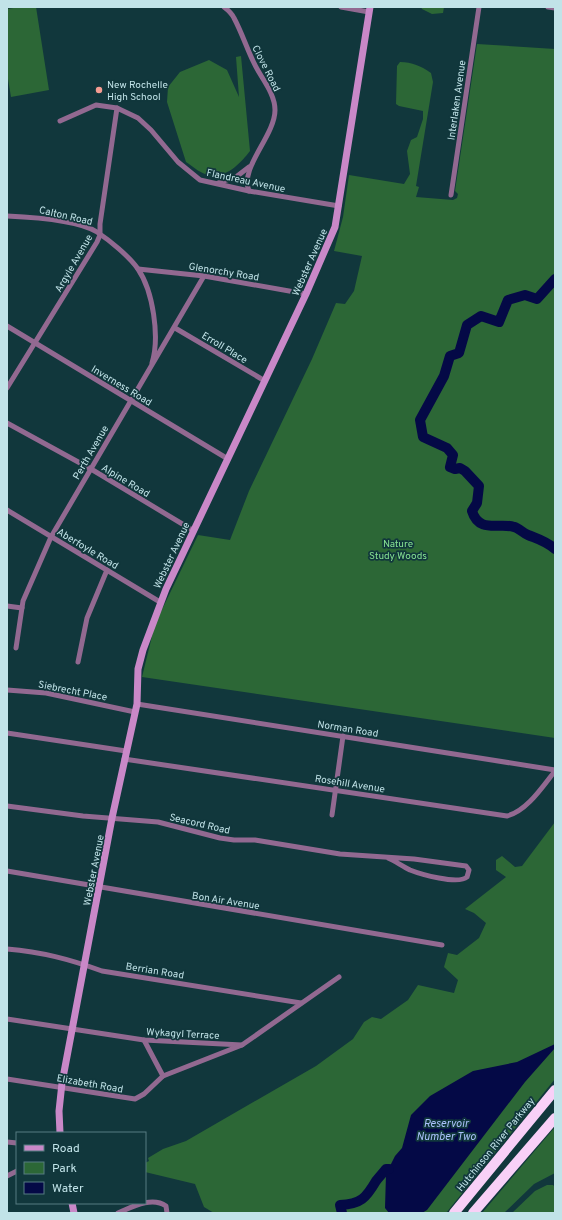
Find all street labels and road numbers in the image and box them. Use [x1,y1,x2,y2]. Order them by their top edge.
street label: Clove Road [248,43,283,94]
street label: Interlaken Avenue [445,59,470,141]
street label: Flandreau Avenue [205,167,286,196]
street label: Calton Road [38,204,94,229]
street label: Webster Avenue [290,227,331,298]
street label: Argyle Avenue [52,232,96,295]
street label: Glenorchy Road [188,260,260,284]
street label: Erroll Place [199,329,250,367]
street label: Inverness Road [88,363,154,410]
street label: Perth Avenue [71,423,112,482]
street label: Alpine Road [99,462,152,501]
street label: Webster Avenue [151,520,193,591]
street label: Aberfoyle Road [54,526,120,573]
street label: Siebrecht Place [37,678,108,705]
street label: Norman Road [316,718,379,741]
street label: Rosehill Avenue [314,773,386,796]
street label: Seacord Road [168,811,231,838]
street label: Webster Avenue [81,834,108,907]
street label: Bon Air Avenue [191,890,261,913]
street label: Berrian Road [125,960,185,983]
street label: Wykagyl Terrace [146,1026,220,1043]
street label: Elizabeth Road [56,1072,124,1097]
street label: Hutchinson River Parkway [454,1095,538,1195]

